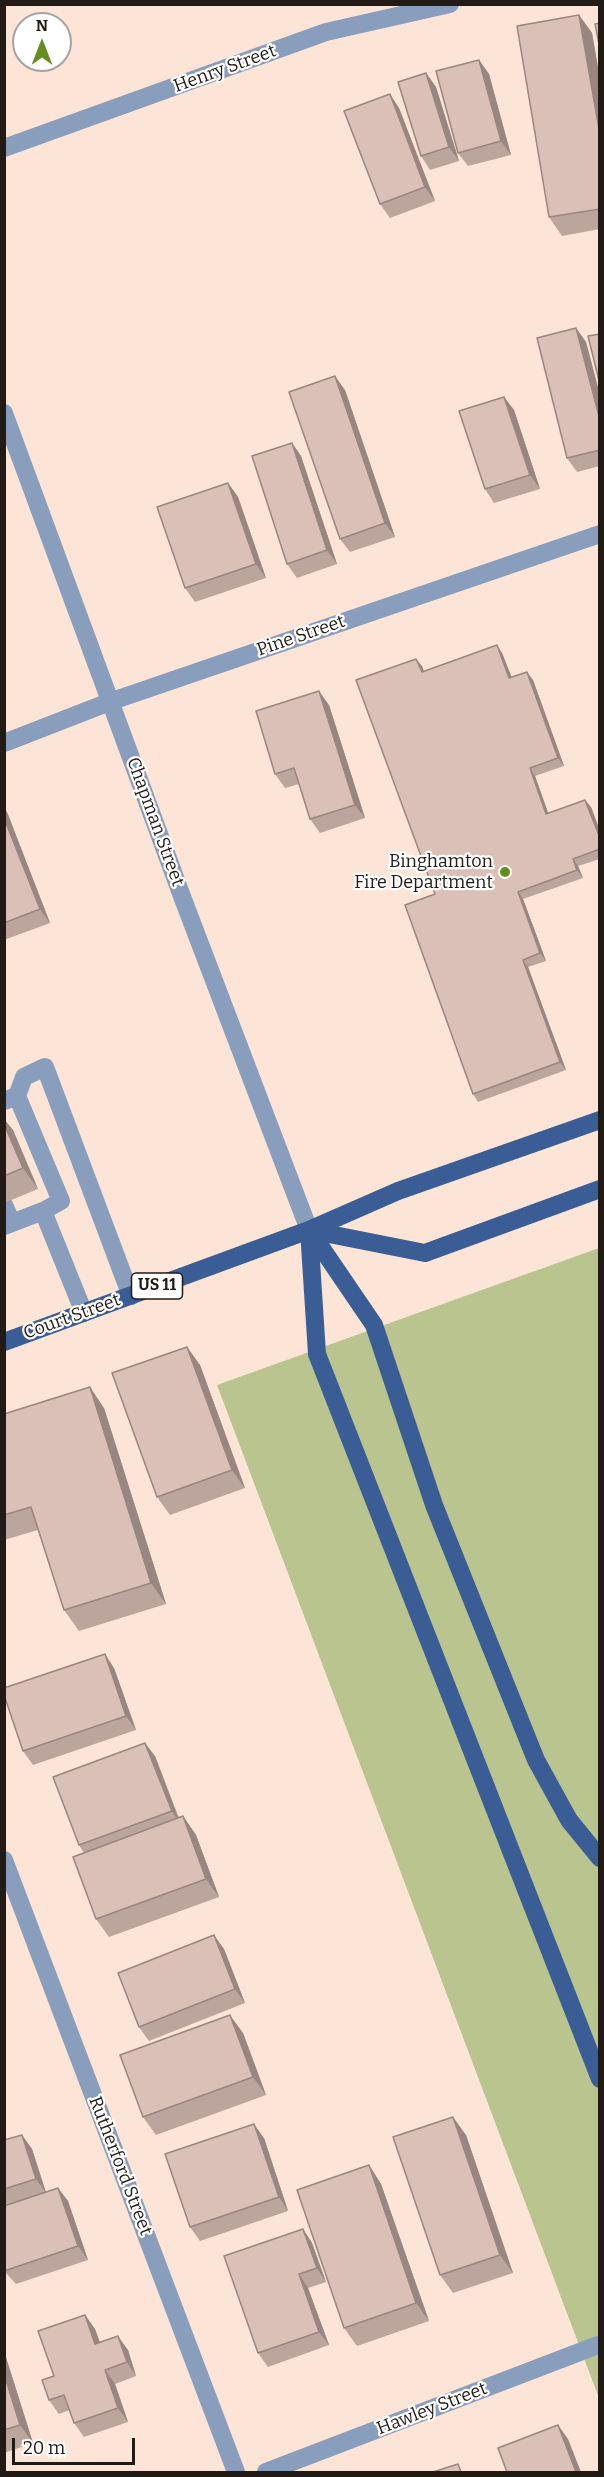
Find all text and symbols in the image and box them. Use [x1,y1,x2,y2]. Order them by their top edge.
north arrow [12,12,72,72]
text: N [36,16,48,35]
street label: Henry Street [171,40,279,98]
street label: Pine Street [254,611,348,661]
street label: Chapman Street [122,755,188,889]
place label: Binghamton Fire Department [354,851,493,894]
marker: Binghamton Fire Department [498,865,512,879]
road number: US 11 [132,1273,182,1299]
street label: Court Street [21,1289,123,1345]
street label: Rutherford Street [84,2094,156,2238]
street label: Hawley Street [374,2378,490,2440]
scale bar [15,2426,138,2464]
text: 20 m [23,2437,65,2459]

